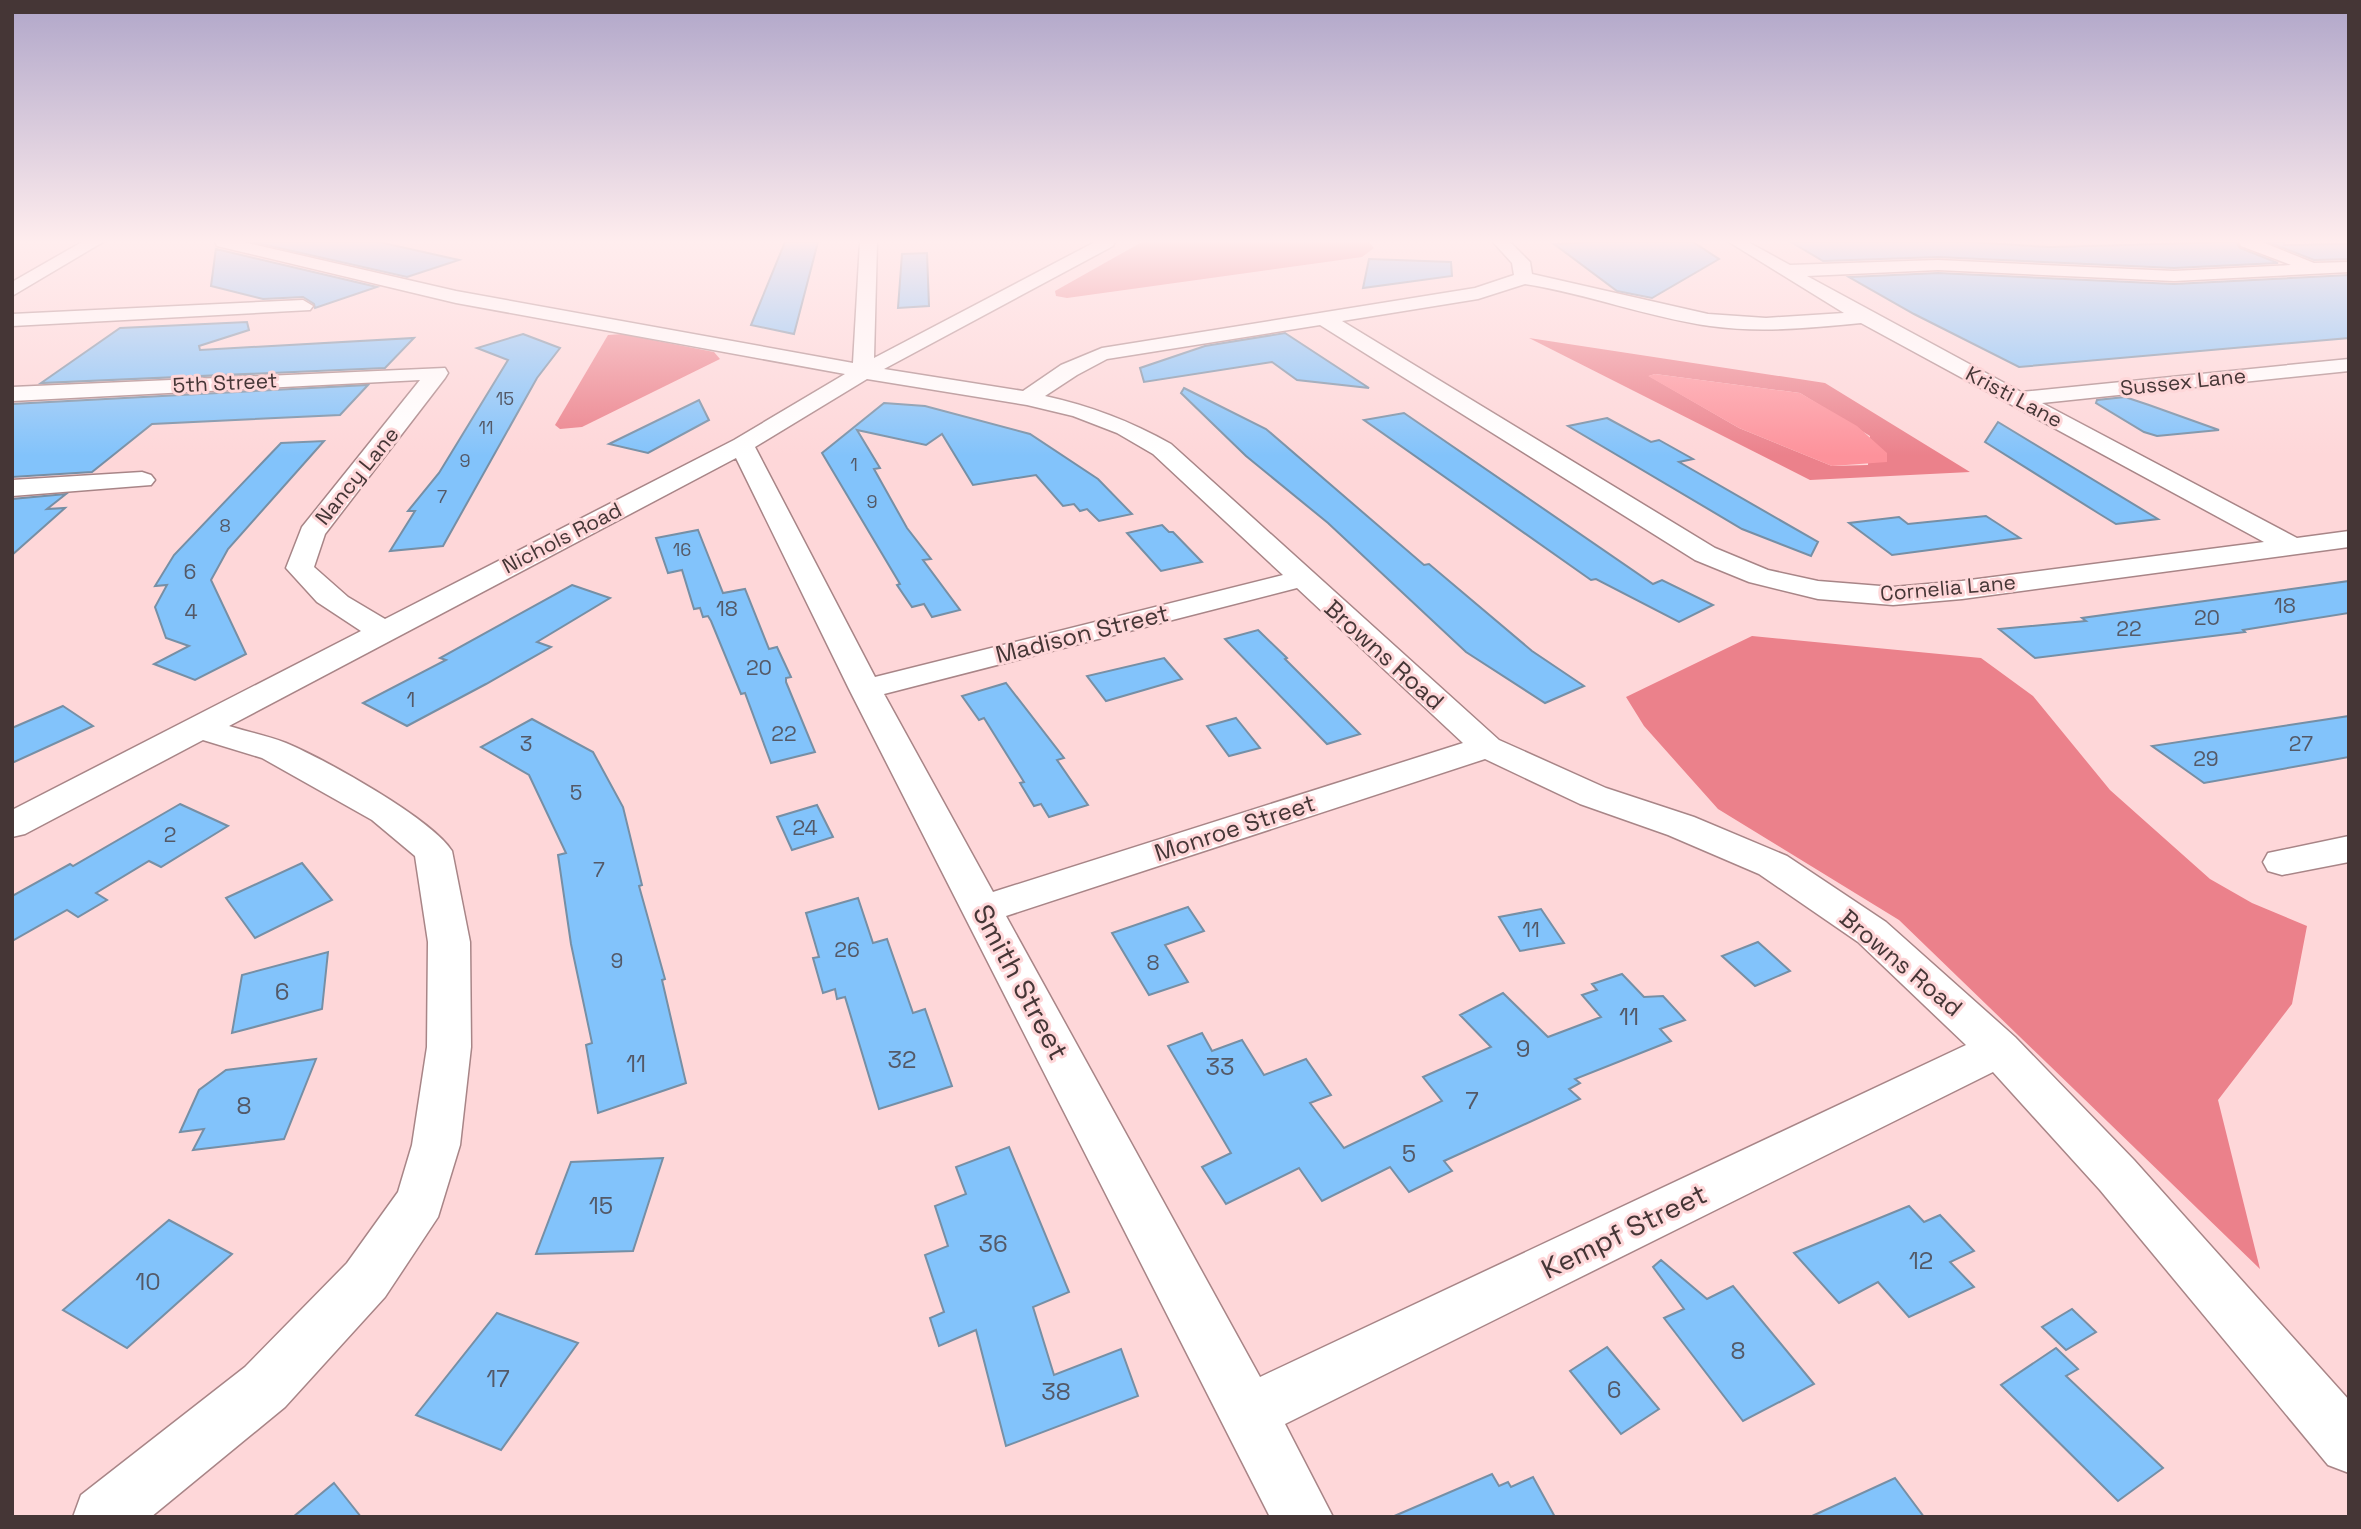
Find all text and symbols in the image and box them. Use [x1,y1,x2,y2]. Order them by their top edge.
street label: Kristi Lane [1961,360,2067,433]
street label: Sussex Lane [2119,361,2247,402]
street label: 5th Street [172,366,278,399]
house number: 15 [496,387,514,410]
house number: 11 [478,416,494,439]
street label: Nancy Lane [309,421,404,530]
house number: 9 [459,449,471,472]
house number: 1 [850,453,858,476]
house number: 7 [437,485,447,508]
house number: 9 [866,490,878,513]
street label: Nichols Road [497,496,626,579]
house number: 8 [219,514,231,537]
house number: 16 [673,538,691,561]
house number: 6 [184,558,196,585]
street label: Cornelia Lane [1879,568,2017,607]
house number: 18 [2274,592,2296,619]
street label: Browns Road [1318,593,1451,717]
house number: 18 [716,595,738,622]
street label: Madison Street [992,597,1172,670]
house number: 4 [184,598,198,625]
house number: 20 [2194,604,2220,631]
house number: 22 [2116,615,2142,642]
house number: 20 [746,654,772,681]
house number: 1 [407,686,415,713]
house number: 22 [771,720,797,747]
house number: 3 [520,730,532,757]
house number: 27 [2289,730,2313,757]
house number: 29 [2193,745,2219,772]
house number: 5 [570,779,582,806]
street label: Monroe Street [1150,787,1319,868]
house number: 24 [792,814,818,841]
house number: 2 [164,821,176,848]
house number: 7 [593,856,605,883]
street label: Smith Street [965,898,1077,1066]
street label: Browns Road [1834,902,1969,1023]
house number: 11 [1522,916,1540,943]
house number: 26 [834,936,860,963]
house number: 9 [611,947,623,974]
house number: 8 [1146,949,1160,976]
house number: 6 [275,976,289,1007]
house number: 11 [1619,1001,1639,1032]
house number: 9 [1516,1033,1530,1064]
house number: 32 [888,1044,916,1075]
house number: 11 [626,1048,646,1079]
house number: 33 [1206,1051,1235,1082]
house number: 7 [1465,1085,1479,1116]
house number: 8 [237,1090,251,1121]
house number: 5 [1402,1138,1416,1169]
street label: Kempf Street [1535,1175,1713,1287]
house number: 15 [589,1190,613,1221]
house number: 36 [978,1228,1008,1259]
house number: 12 [1909,1245,1933,1276]
house number: 10 [135,1266,161,1297]
house number: 8 [1731,1335,1745,1366]
house number: 17 [486,1363,510,1394]
house number: 6 [1607,1374,1621,1405]
house number: 38 [1041,1376,1071,1407]

